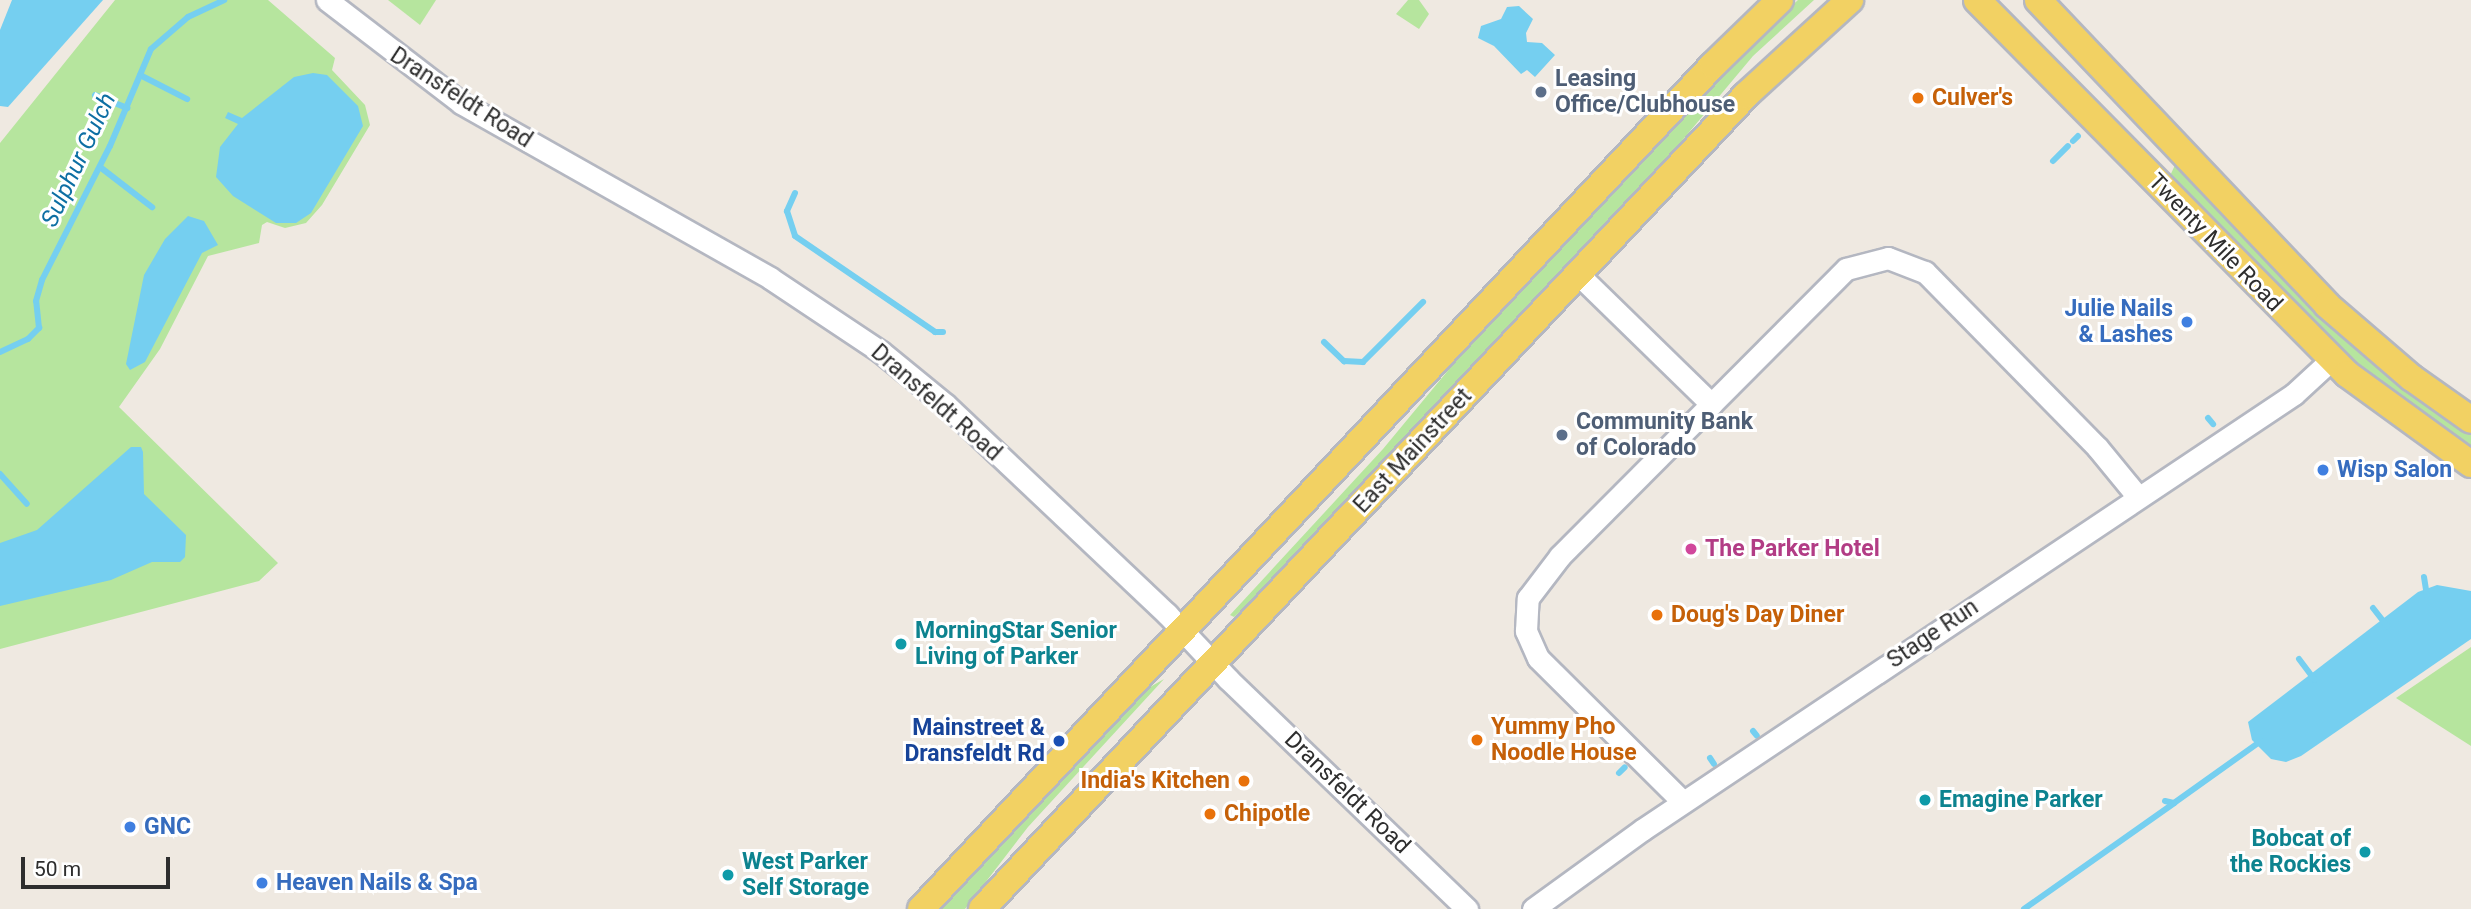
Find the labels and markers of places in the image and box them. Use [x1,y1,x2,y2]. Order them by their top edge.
place label: Leasing Office/Clubhouse [1555,65,1735,119]
marker: Leasing Office/Clubhouse [1533,84,1549,100]
place label: Culver's [1932,84,2013,112]
marker: Culver's [1910,90,1926,106]
place label: Julie Nails & Lashes [2064,295,2173,349]
marker: Julie Nails & Lashes [2179,314,2195,330]
place label: Community Bank of Colorado [1576,408,1753,462]
marker: Community Bank of Colorado [1554,427,1570,443]
place label: Wisp Salon [2337,456,2452,484]
marker: Wisp Salon [2315,462,2331,478]
place label: The Parker Hotel [1705,535,1880,563]
marker: The Parker Hotel [1683,541,1699,557]
place label: Doug's Day Diner [1671,601,1844,629]
marker: Doug's Day Diner [1649,607,1665,623]
place label: MorningStar Senior Living of Parker [915,617,1117,671]
marker: MorningStar Senior Living of Parker [893,636,909,652]
place label: Yummy Pho Noodle House [1491,713,1637,767]
place label: Mainstreet & Dransfeldt Rd [904,714,1045,768]
marker: Yummy Pho Noodle House [1469,732,1485,748]
marker: Mainstreet & Dransfeldt Rd [1051,733,1067,749]
place label: India's Kitchen [1080,767,1230,795]
marker: India's Kitchen [1236,773,1252,789]
place label: Emagine Parker [1939,786,2103,814]
marker: Emagine Parker [1917,792,1933,808]
place label: Chipotle [1224,800,1310,828]
marker: Chipotle [1202,806,1218,822]
place label: GNC [144,813,191,841]
marker: GNC [122,819,138,835]
place label: Bobcat of the Rockies [2230,825,2351,879]
marker: Bobcat of the Rockies [2357,844,2373,860]
place label: West Parker Self Storage [742,848,869,902]
marker: West Parker Self Storage [720,867,736,883]
place label: Heaven Nails & Spa [276,869,478,897]
marker: Heaven Nails & Spa [254,875,270,891]

